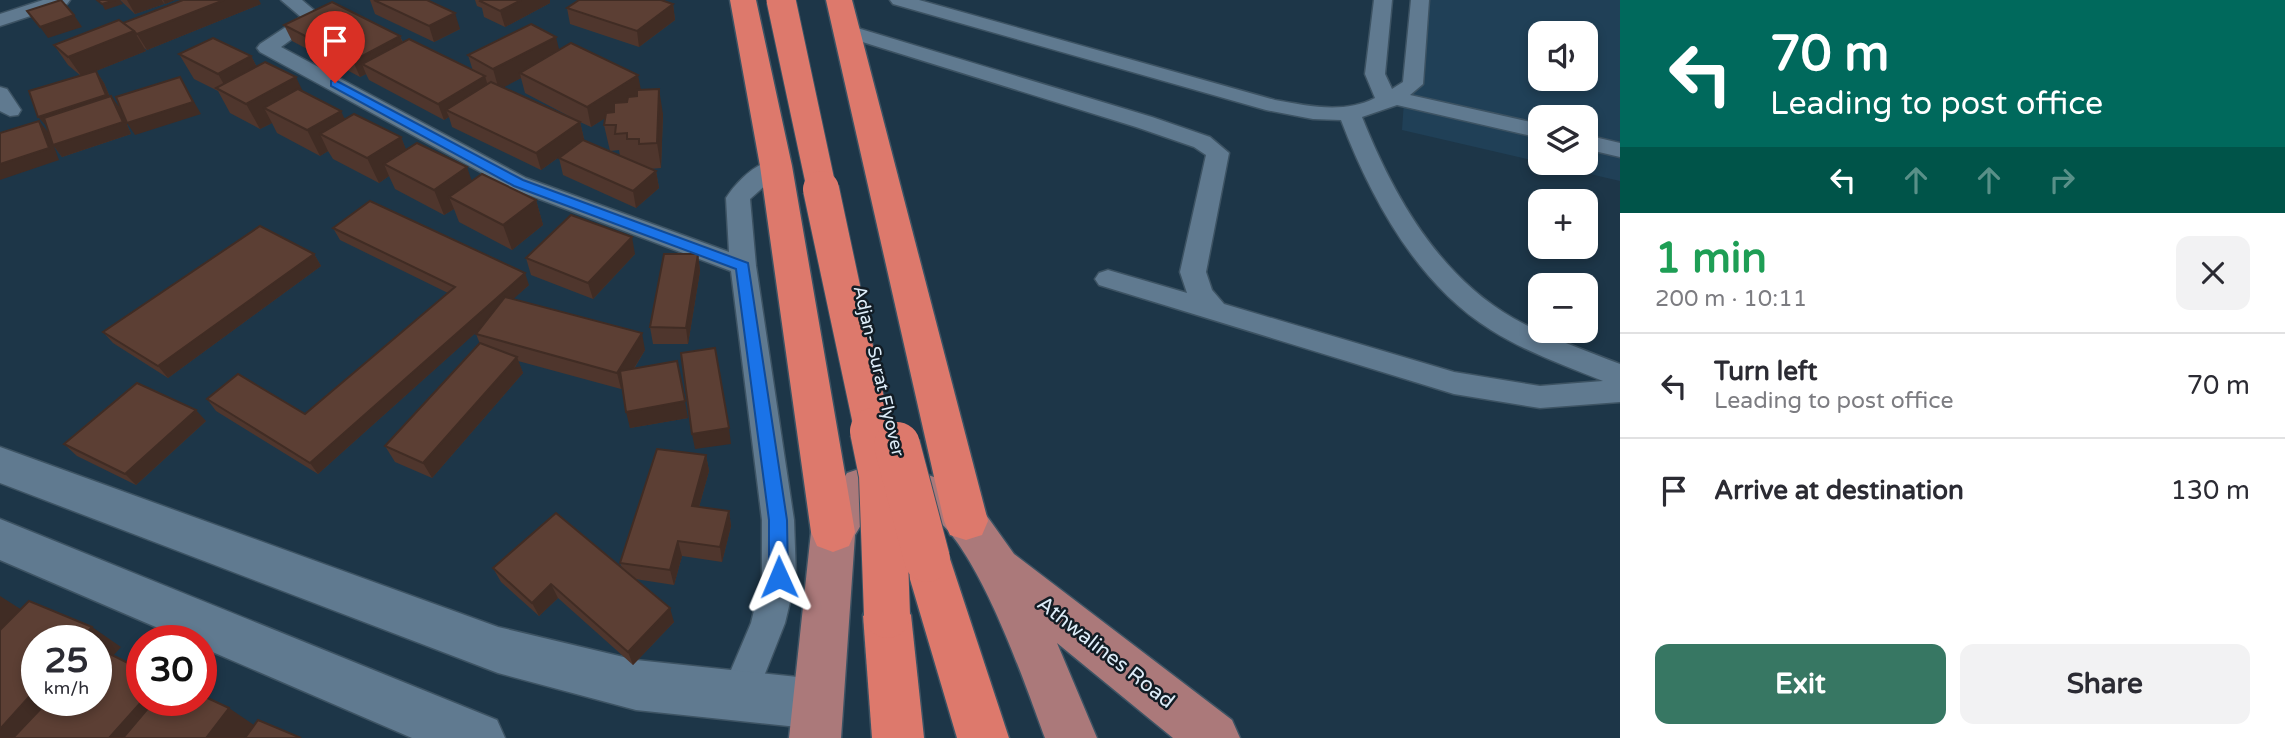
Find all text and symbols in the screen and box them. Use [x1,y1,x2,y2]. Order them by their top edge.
pin [305,11,365,83]
map controls [1528,21,1598,343]
button: sound [1528,21,1598,91]
icon: arrive [316,22,354,60]
text: 70 m [1770,25,1889,84]
icon: left [1655,28,1746,119]
text: Leading to post office [1770,85,2103,123]
button: layers [1528,105,1598,175]
icon: left [1824,161,1862,199]
icon: ahead [1897,161,1935,199]
icon: ahead [1970,161,2008,199]
icon: right [2043,161,2081,199]
button: + [1528,189,1598,259]
text: 1 min [1655,233,1767,284]
button: close [2176,236,2250,310]
button: − [1528,273,1598,343]
street label: Adjan- Surat Flyover [849,283,909,459]
text: 200 m · 10:11 [1655,285,1807,313]
text: Turn left [1714,356,1817,387]
icon: left [1655,367,1693,405]
text: 70 m [2187,370,2250,401]
text: Leading to post office [1714,387,1954,415]
icon: arrive [1655,472,1693,510]
text: Arrive at destination [1714,475,1964,506]
text: 130 m [2170,475,2250,506]
position arrow [742,540,816,614]
street label: Athwalines Road [1032,591,1179,714]
speed limit sign: 30 [126,625,217,716]
text: 25 [45,640,88,682]
button: Exit [1655,644,1946,724]
button: Share [1960,644,2250,724]
text: km/h [44,677,89,699]

